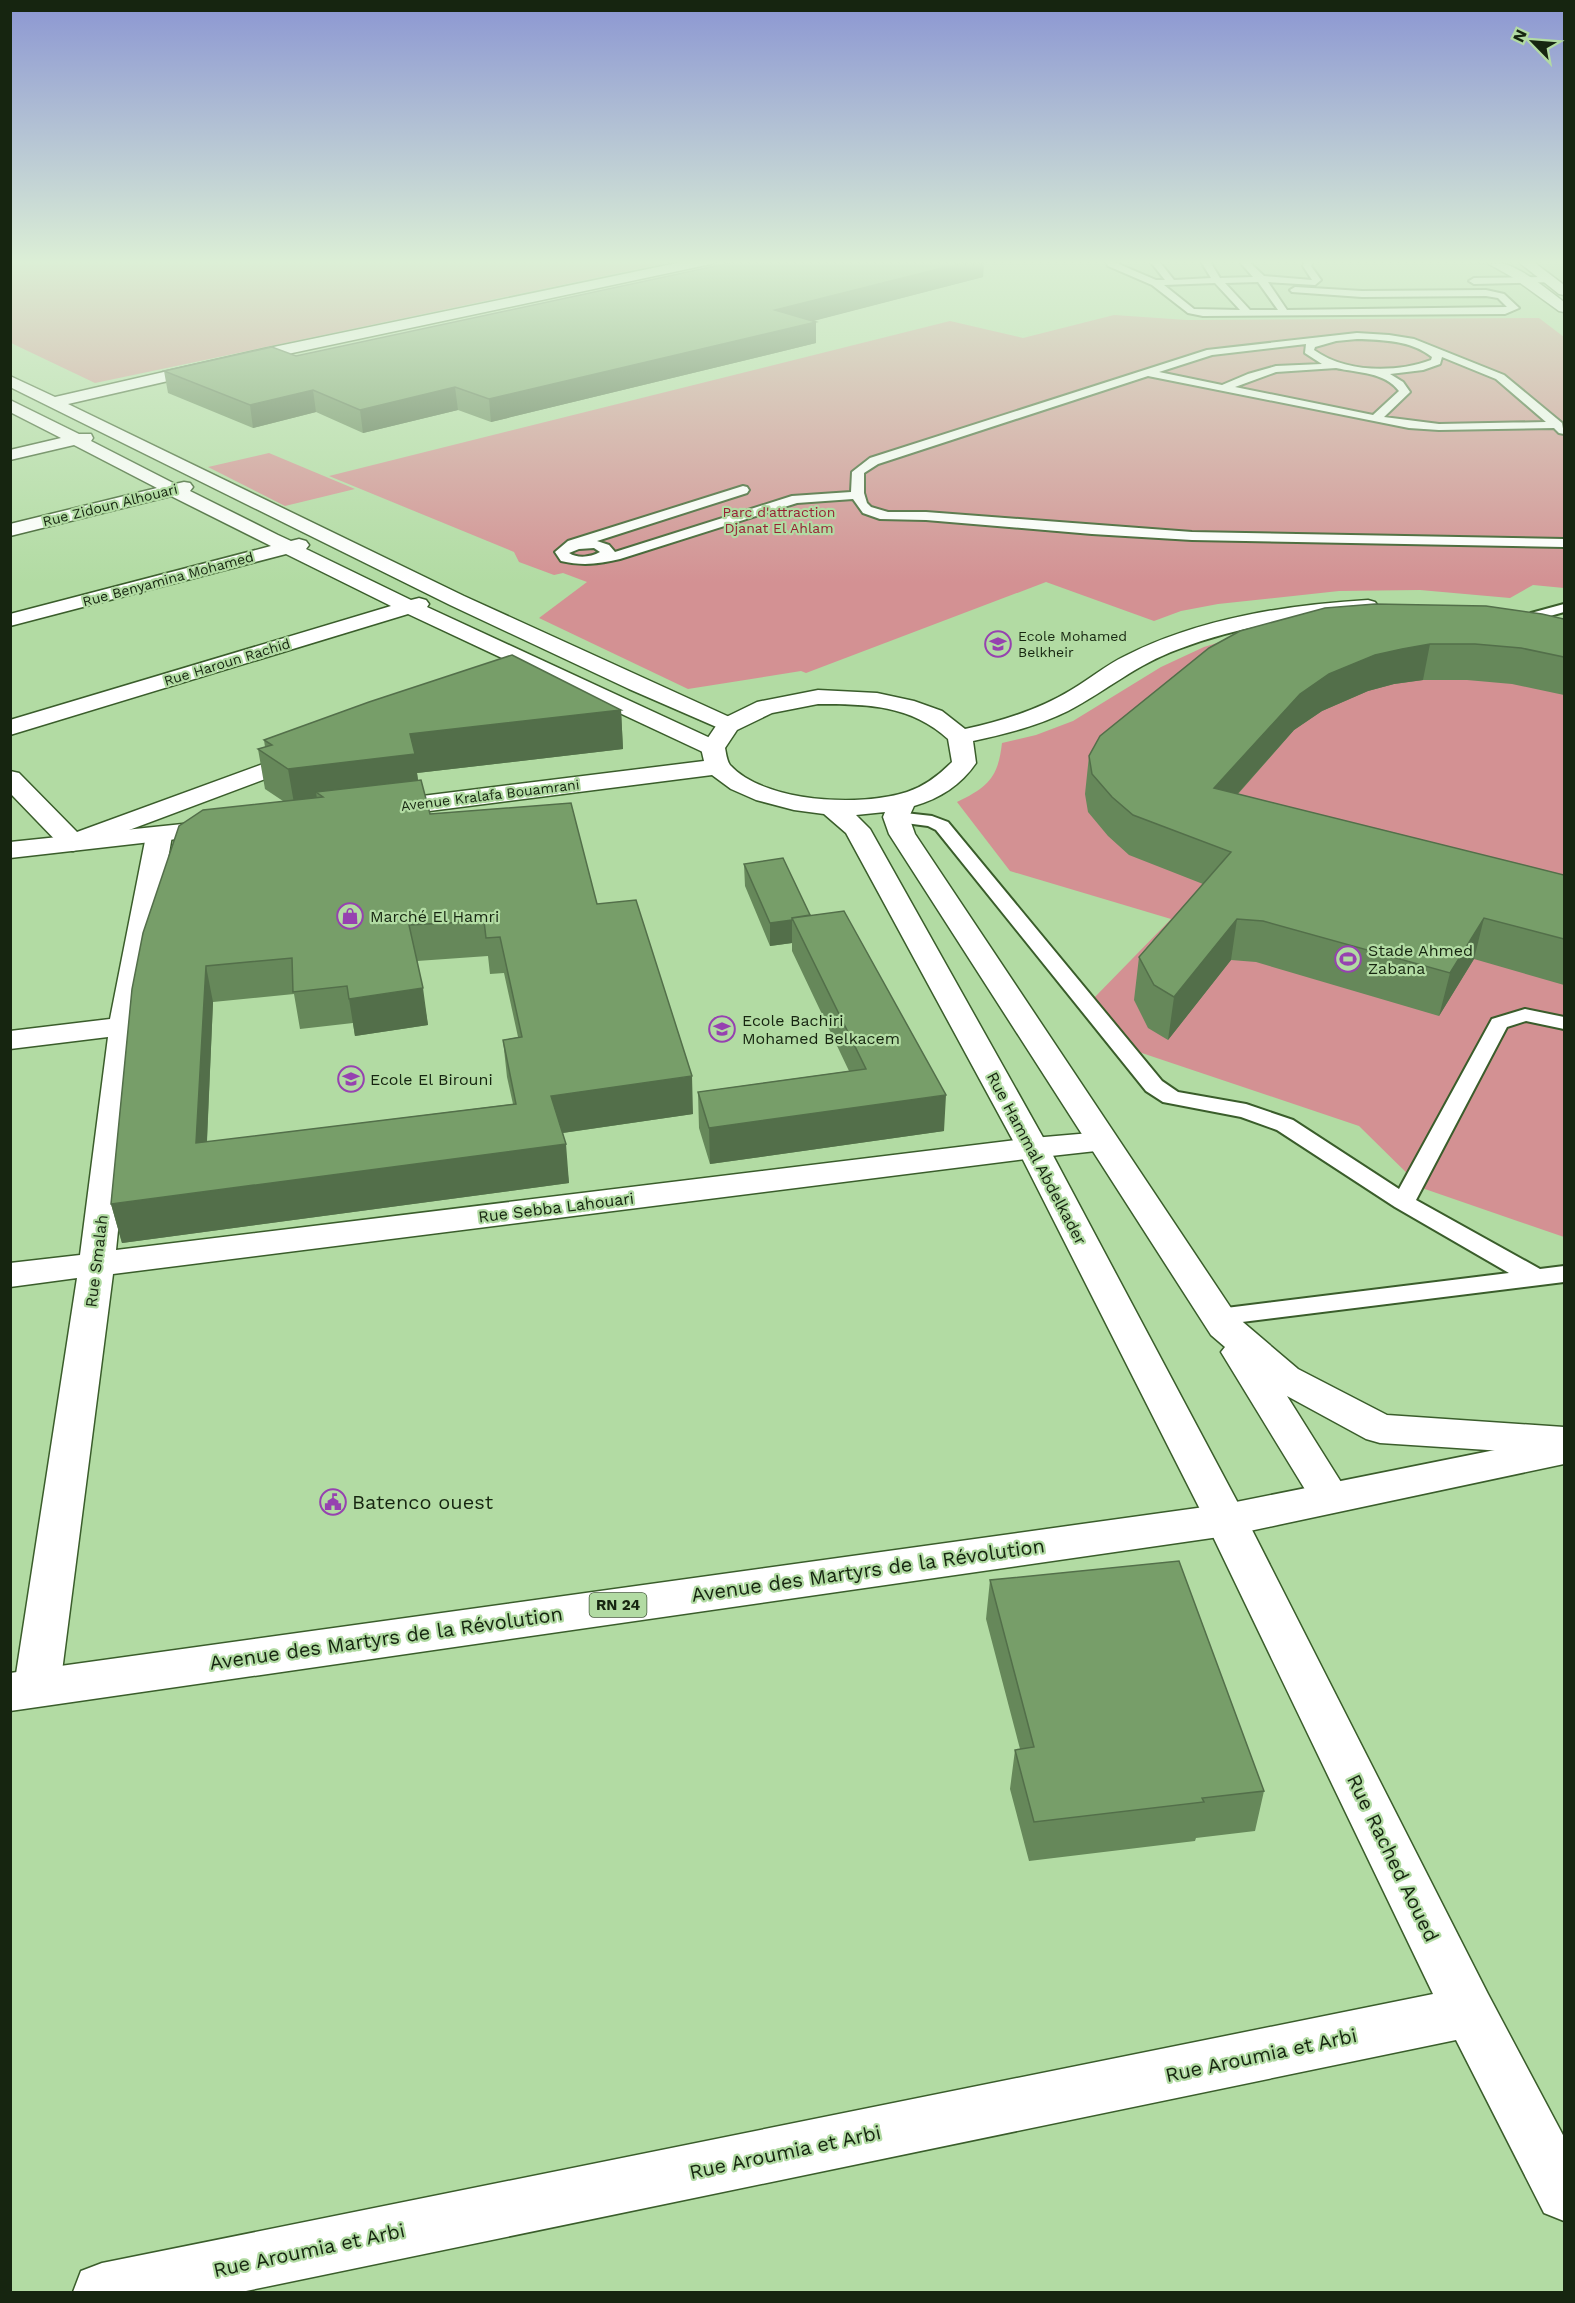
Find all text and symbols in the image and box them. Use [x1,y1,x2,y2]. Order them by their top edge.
north arrow [1503,12,1563,72]
text: N [1509,26,1531,45]
street label: Rue Zidoun Alhouari [41,480,179,530]
park label: Parc d'attraction Djanat El Ahlam [723,504,835,536]
street label: Rue Benyamina Mohamed [81,548,255,610]
place label: Ecole Mohamed Belkheir [1018,628,1127,660]
school or university icon: Ecole Mohamed Belkheir [983,629,1013,659]
street label: Rue Haroun Rachid [162,635,292,689]
street label: Avenue Kralafa Bouamrani [400,776,580,814]
shop icon: Marché El Hamri [335,901,365,931]
place label: Marché El Hamri [370,907,499,926]
place label: Stade Ahmed Zabana [1368,941,1473,978]
sports icon: Stade Ahmed Zabana [1333,944,1363,974]
place label: Ecole Bachiri Mohamed Belkacem [742,1011,900,1048]
school or university icon: Ecole Bachiri Mohamed Belkacem [707,1014,737,1044]
school or university icon: Ecole El Birouni [336,1064,366,1094]
street label: Rue Hammal Abdelkader [983,1069,1090,1248]
place label: Ecole El Birouni [370,1070,493,1089]
street label: Rue Sebba Lahouari [477,1189,635,1226]
street label: Rue Smalah [81,1214,112,1309]
public building icon: Batenco ouest [318,1487,348,1517]
place label: Batenco ouest [352,1490,494,1514]
street label: Avenue des Martyrs de la Révolution [690,1533,1046,1607]
road number: RN 24 [590,1593,646,1617]
street label: Avenue des Martyrs de la Révolution [208,1601,564,1675]
street label: Rue Rached Aoued [1342,1770,1444,1946]
street label: Rue Aroumia et Arbi [1163,2023,1359,2087]
street label: Rue Aroumia et Arbi [687,2120,883,2184]
street label: Rue Aroumia et Arbi [211,2218,407,2282]

